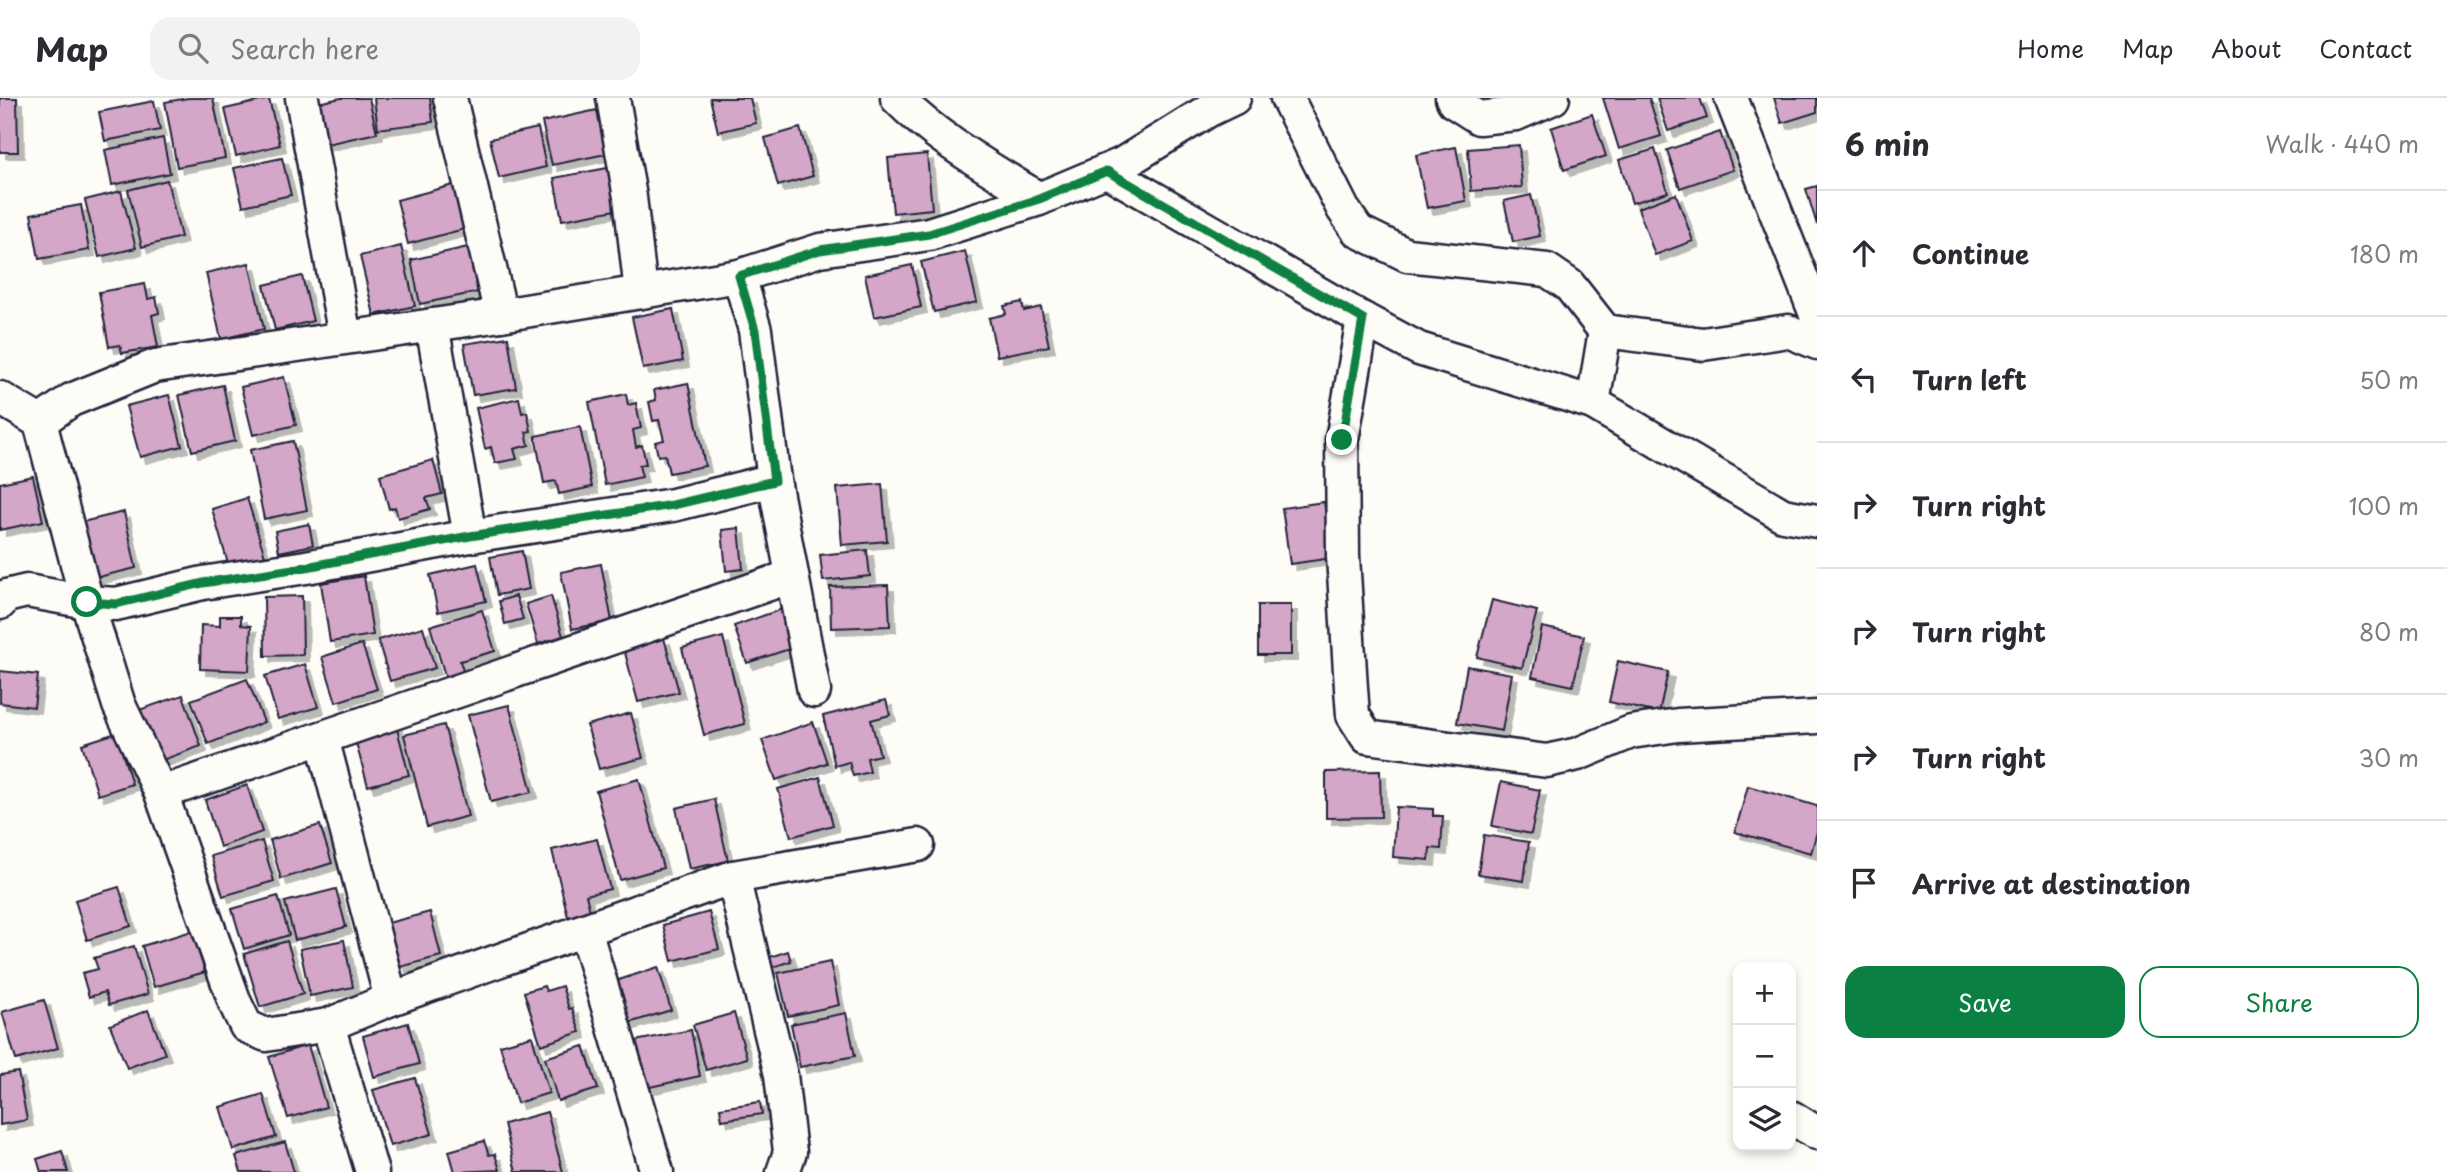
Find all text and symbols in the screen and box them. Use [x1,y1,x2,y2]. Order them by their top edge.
search box [150,17,640,80]
text: Map [35,23,108,73]
icon: search [174,29,212,67]
text: Search here [230,29,379,68]
text: Home [2017,30,2084,66]
text: Map [2122,30,2173,66]
text: About [2211,30,2281,66]
text: Contact [2319,30,2412,66]
text: 6 min [1845,121,1930,166]
text: Walk · 440 m [2266,126,2419,161]
icon: ahead [1845,234,1883,272]
text: Continue [1912,234,2029,273]
text: 180 m [2350,236,2419,271]
icon: left [1845,360,1883,398]
text: Turn left [1912,360,2027,399]
text: 50 m [2359,362,2419,397]
route end [1326,424,1357,455]
icon: right [1845,486,1883,524]
text: Turn right [1912,486,2046,525]
text: 100 m [2349,488,2419,523]
route start [71,586,102,617]
icon: right [1845,612,1883,650]
text: Turn right [1912,612,2046,651]
text: 80 m [2359,614,2419,649]
icon: right [1845,738,1883,776]
text: Turn right [1912,738,2046,777]
text: 30 m [2358,740,2419,775]
icon: arrive [1845,864,1883,902]
text: Arrive at destination [1912,864,2191,903]
map controls [1733,962,1796,1151]
button: + [1733,962,1796,1025]
button: Save [1845,966,2125,1038]
button: Share [2139,966,2419,1038]
button: − [1733,1025,1796,1088]
button: layers [1733,1088,1796,1151]

